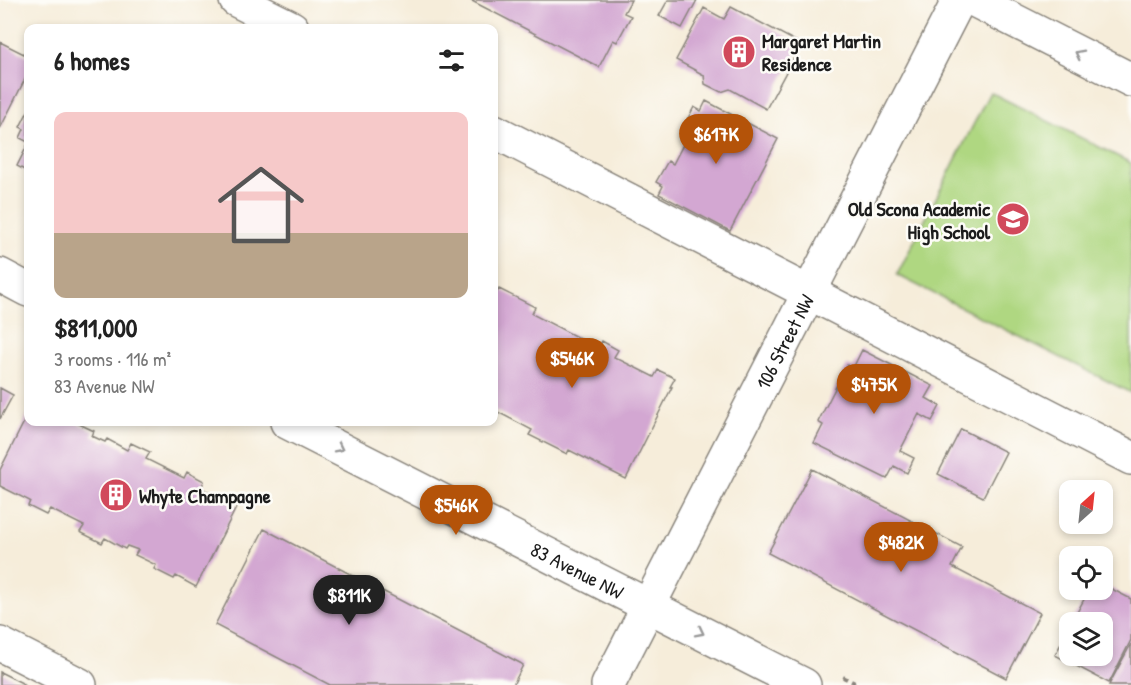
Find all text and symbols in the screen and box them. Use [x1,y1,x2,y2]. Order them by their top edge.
place label: Margaret Martin Residence [762,27,881,77]
building icon: Margaret Martin Residence [721,34,757,70]
text: 6 homes [54,43,130,78]
icon: filters [435,44,468,77]
one-way arrow [1074,49,1085,61]
pin: $617K [674,114,758,165]
text: $617K [693,120,739,147]
icon: home [207,151,315,259]
place label: Old Scona Academic High School [848,195,991,246]
school or university icon: Old Scona Academic High School [995,201,1031,237]
street label: 106 Street NW [749,289,820,393]
text: $811,000 [54,310,138,345]
pin: $546K [530,338,614,389]
text: $546K [550,344,594,371]
text: 3 rooms · 116 m² [54,345,171,372]
pin: $475K [832,364,916,415]
text: $475K [851,370,897,397]
text: 83 Avenue NW [54,372,155,399]
one-way arrow [333,441,344,452]
building icon: Whyte Champagne [98,477,134,513]
north arrow [1059,480,1113,534]
map controls [1059,480,1113,666]
place label: Whyte Champagne [139,482,271,510]
pin: $546K [414,485,498,536]
text: $546K [434,491,478,518]
pin: $482K [859,522,943,573]
text: $482K [878,528,924,555]
street label: 83 Avenue NW [527,535,629,605]
button: locate [1059,546,1113,600]
pin: $811K [307,575,391,626]
text: $811K [327,581,371,608]
button: layers [1059,612,1113,666]
one-way arrow [694,625,705,636]

